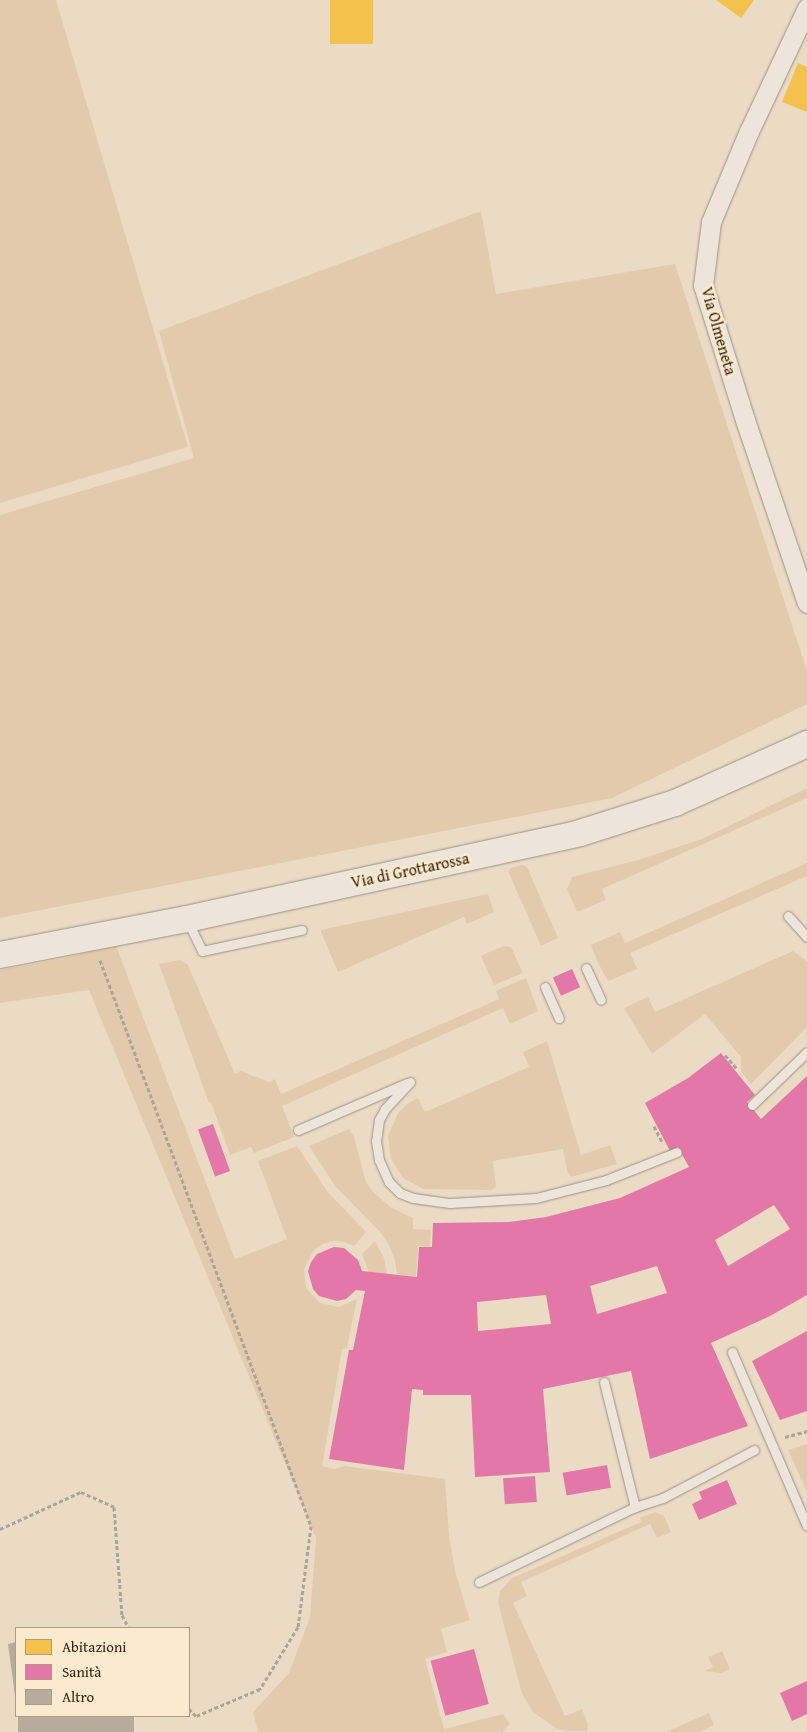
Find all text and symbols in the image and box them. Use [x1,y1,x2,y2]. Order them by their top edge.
street label: Via Olmeneta [697,285,741,377]
street label: Via di Grottarossa [349,848,471,892]
legend [15,1627,190,1717]
text: Abitazioni [62,1636,127,1657]
text: Sanità [62,1661,101,1682]
text: Altro [62,1686,94,1707]

